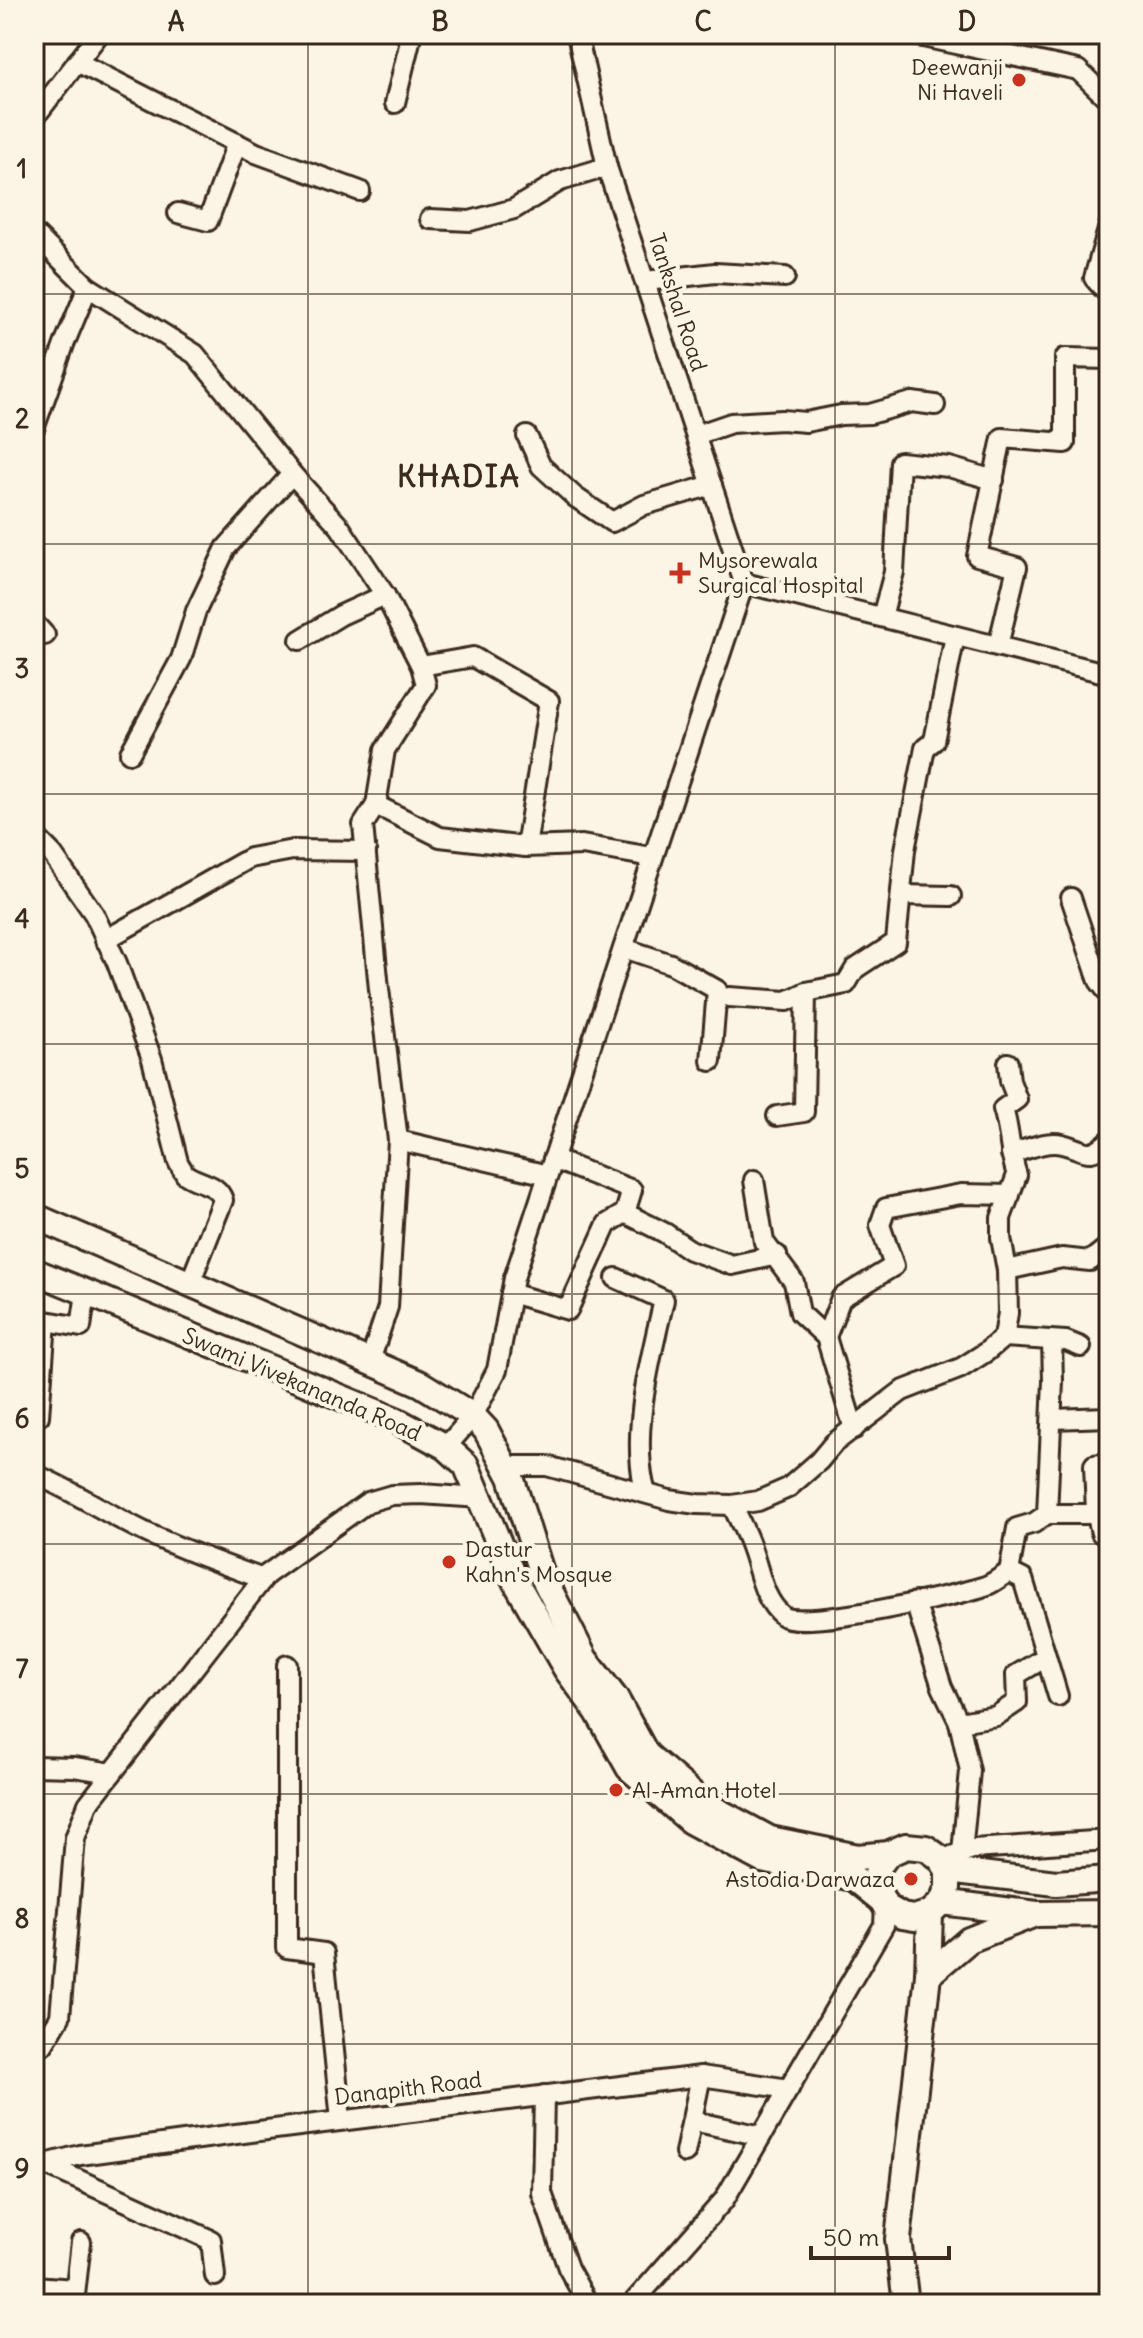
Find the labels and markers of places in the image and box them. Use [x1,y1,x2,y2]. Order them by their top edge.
place label: Deewanji Ni Haveli [911,53,1003,106]
marker: Deewanji Ni Haveli [1010,71,1028,89]
place label: Mysorewala Surgical Hospital [698,546,863,599]
marker: Mysorewala Surgical Hospital [669,562,691,584]
place label: Dastur Kahn's Mosque [465,1535,612,1588]
marker: Dastur Kahn's Mosque [440,1553,458,1571]
place label: Al-Aman Hotel [632,1776,776,1804]
marker: Al-Aman Hotel [607,1781,625,1799]
place label: Astodia Darwaza [726,1865,895,1893]
marker: Astodia Darwaza [902,1870,920,1888]

